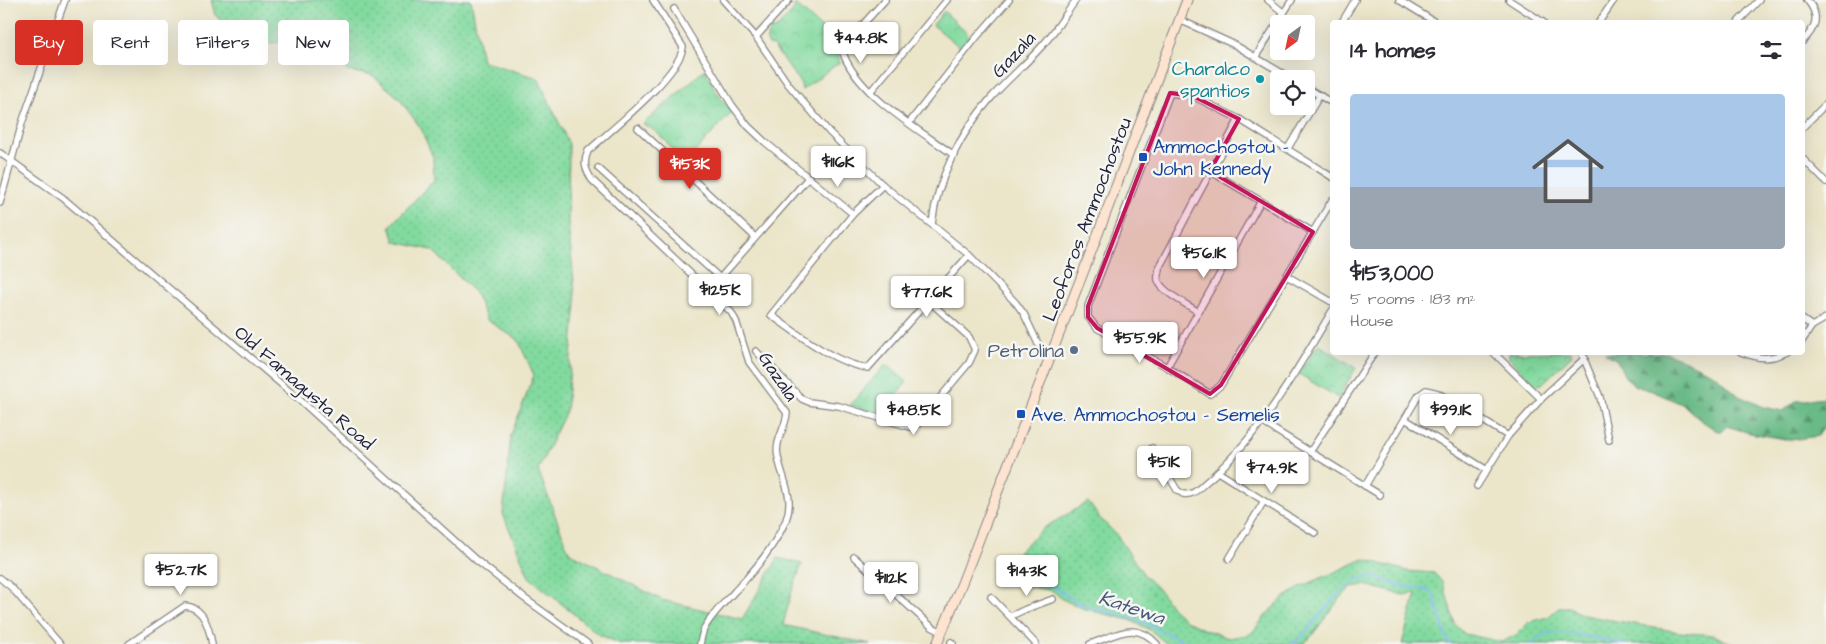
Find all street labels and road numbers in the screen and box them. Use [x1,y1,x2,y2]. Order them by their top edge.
street label: Gazala [986,26,1043,84]
street label: Leoforos Ammochostou [1036,113,1139,325]
street label: Old Famagusta Road [227,320,380,458]
street label: Gazala [751,347,804,407]

